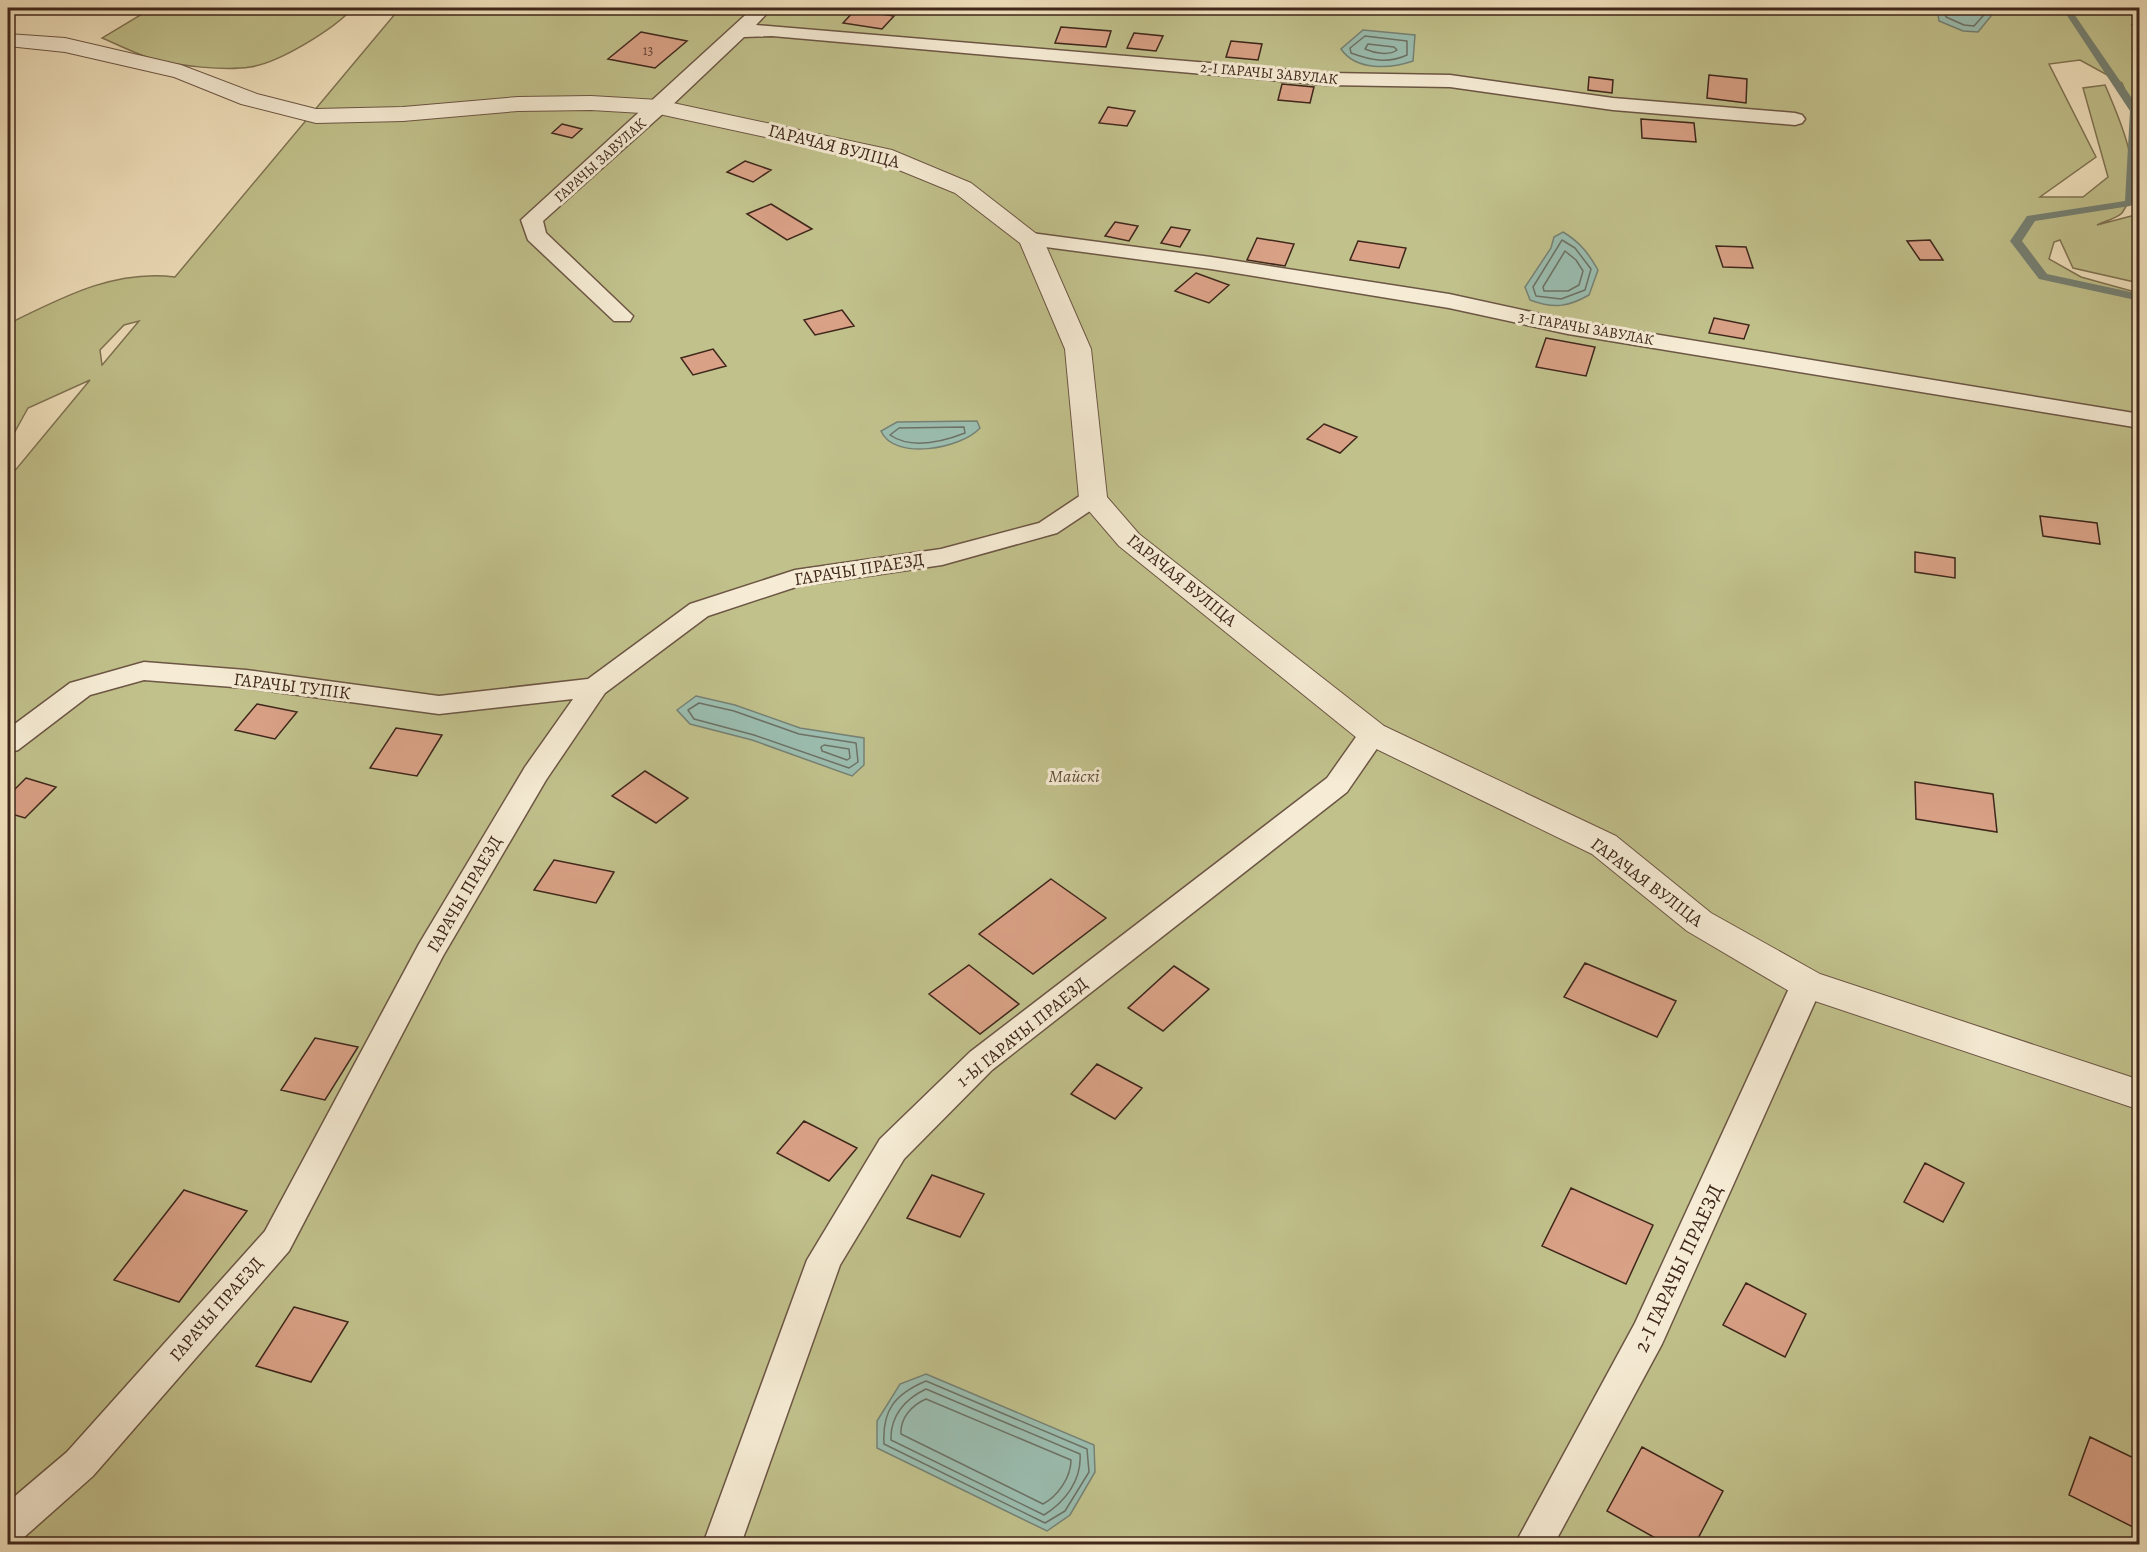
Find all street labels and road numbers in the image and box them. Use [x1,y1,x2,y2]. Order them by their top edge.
street label: 2-І ГАРАЧЫ ЗАВУЛАК [1199,57,1339,89]
street label: ГАРАЧЫ ЗАВУЛАК [550,113,651,207]
street label: ГАРАЧАЯ ВУЛІЦА [766,118,903,174]
street label: 3-І ГАРАЧЫ ЗАВУЛАК [1517,306,1656,350]
street label: ГАРАЧАЯ ВУЛІЦА [1122,528,1242,632]
street label: ГАРАЧЫ ПРАЕЗД [792,547,926,591]
street label: ГАРАЧЫ ТУПІК [232,667,352,705]
street label: ГАРАЧЫ ПРАЕЗД [421,831,507,957]
street label: ГАРАЧАЯ ВУЛІЦА [1586,832,1708,932]
street label: 1-Ы ГАРАЧЫ ПРАЕЗД [951,972,1093,1092]
street label: 2-І ГАРАЧЫ ПРАЕЗД [1627,1180,1729,1356]
street label: ГАРАЧЫ ПРАЕЗД [164,1252,268,1366]

